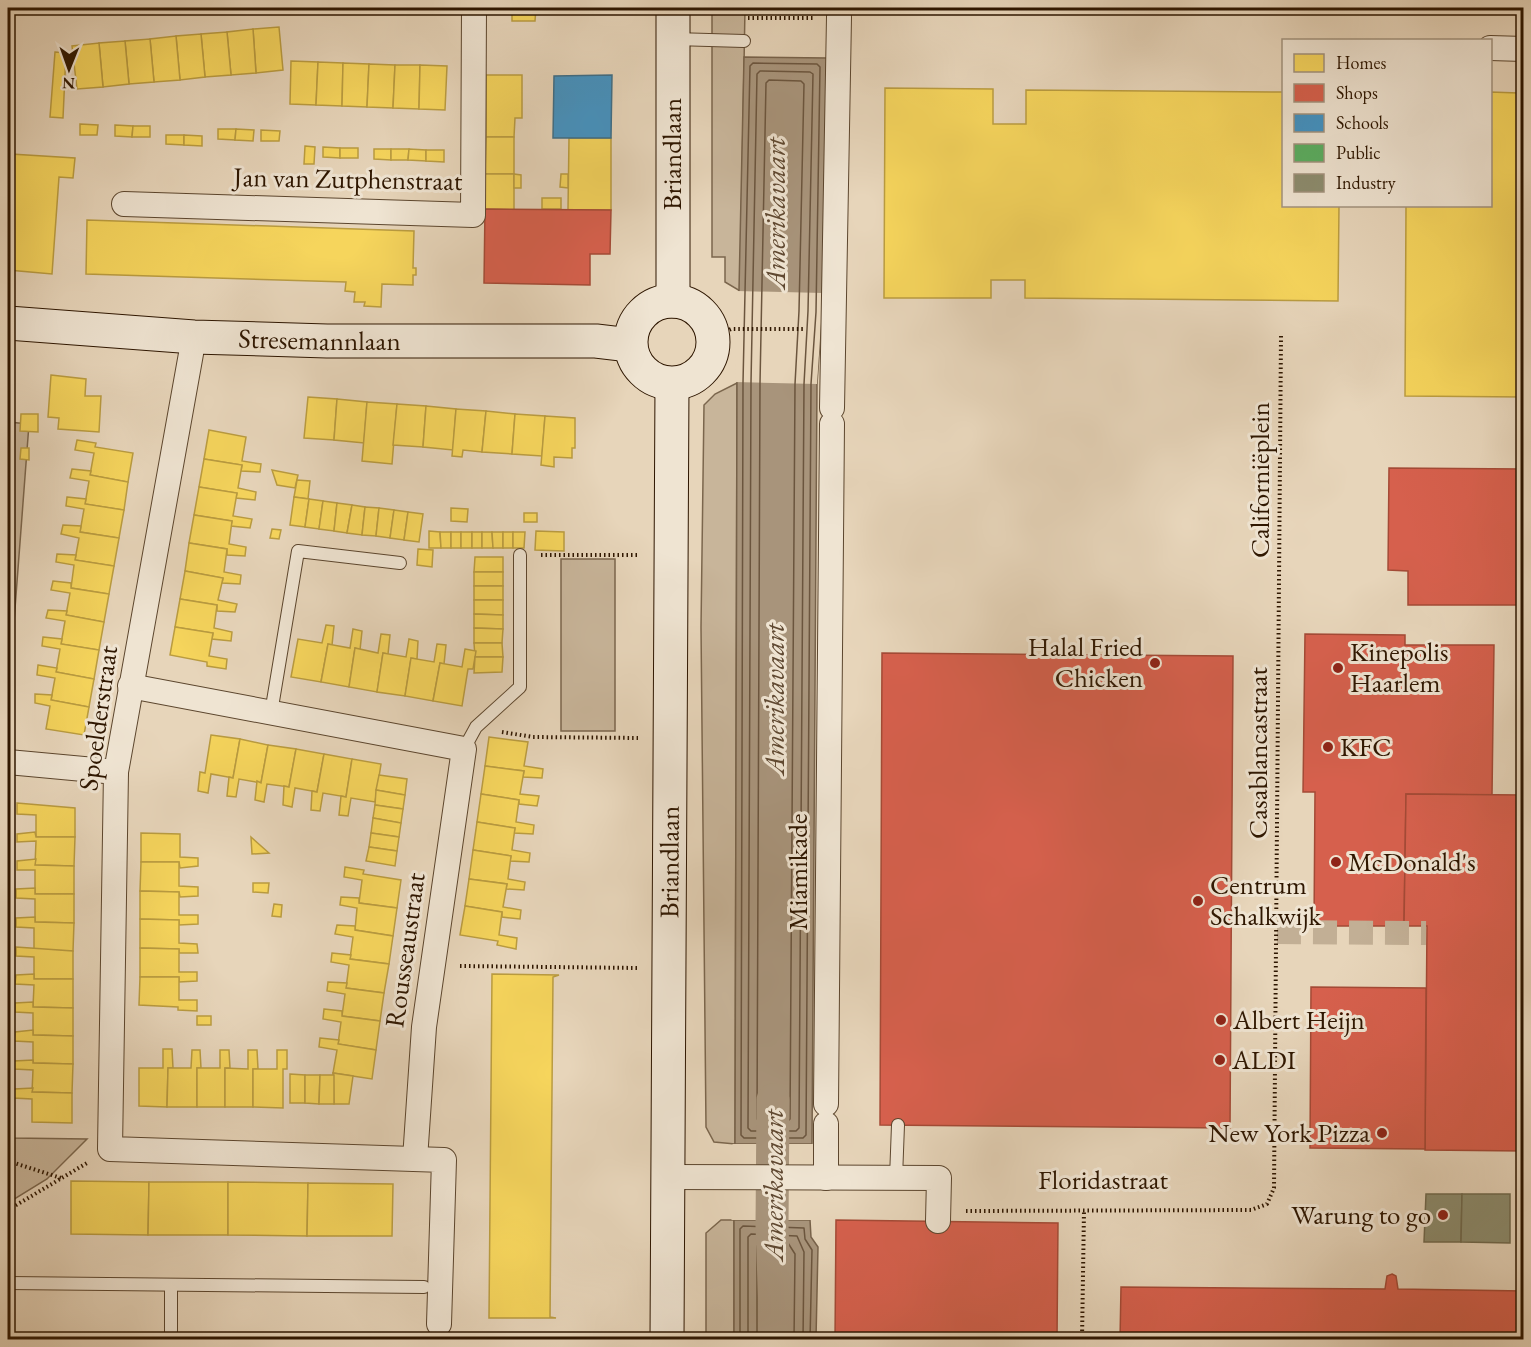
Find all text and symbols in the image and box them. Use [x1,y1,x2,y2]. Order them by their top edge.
north arrow [39,39,99,99]
legend [1282,39,1492,207]
text: Homes [1336,51,1387,74]
text: N [62,73,75,94]
text: Shops [1336,81,1378,104]
street label: Briandlaan [654,98,689,210]
text: Schools [1336,111,1389,134]
water label: Amerikavaart [757,136,793,291]
text: Public [1336,141,1380,164]
street label: Jan van Zutphenstraat [231,159,463,198]
text: Industry [1336,171,1396,194]
street label: Stresemannlaan [238,320,401,358]
street label: Californiëplein [1242,402,1277,558]
water label: Amerikavaart [756,622,792,777]
place label: Halal Fried Chicken [1028,629,1143,695]
place label: Kinepolis Haarlem [1350,634,1449,700]
street label: Spoelderstraat [70,642,125,793]
marker: Halal Fried Chicken [1148,656,1162,670]
marker: Kinepolis Haarlem [1331,661,1345,675]
street label: Casablancastraat [1240,666,1275,839]
place label: KFC [1340,729,1391,764]
marker: KFC [1321,740,1335,754]
street label: Briandlaan [651,806,687,918]
street label: Miamikade [780,814,815,930]
place label: McDonald's [1348,844,1476,879]
marker: McDonald's [1329,855,1343,869]
place label: Centrum Schalkwijk [1210,867,1322,933]
street label: Rousseaustraat [376,870,433,1030]
marker: Centrum Schalkwijk [1191,894,1205,908]
place label: Albert Heijn [1232,1002,1365,1037]
marker: Albert Heijn [1214,1013,1228,1027]
place label: ALDI [1231,1042,1296,1077]
marker: ALDI [1213,1053,1227,1067]
water label: Amerikavaart [755,1108,791,1263]
place label: New York Pizza [1208,1115,1370,1150]
marker: New York Pizza [1375,1126,1389,1140]
street label: Floridastraat [1038,1162,1169,1197]
place label: Warung to go [1291,1197,1431,1232]
marker: Warung to go [1436,1208,1450,1222]

